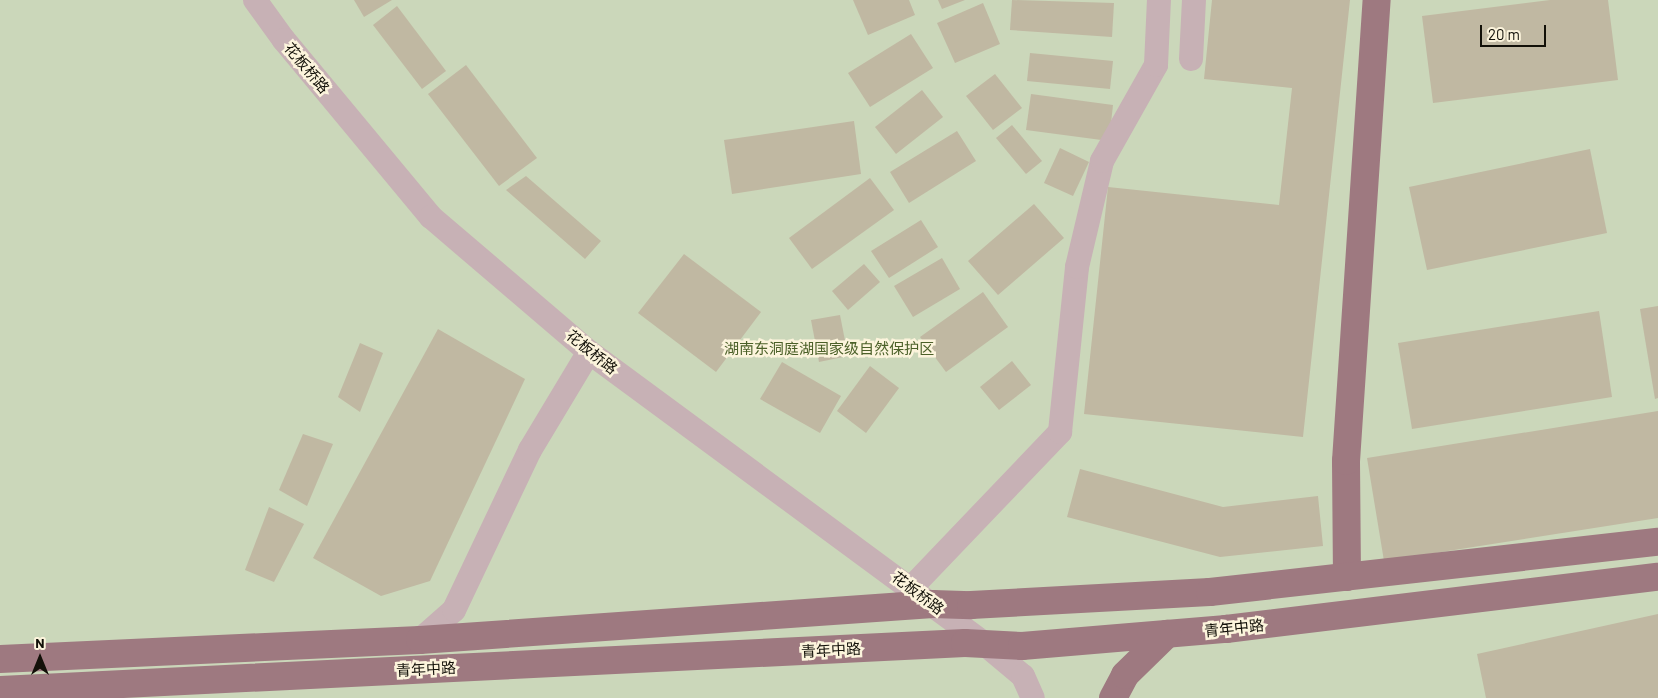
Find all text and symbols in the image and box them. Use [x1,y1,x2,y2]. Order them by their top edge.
scale bar [1483,15,1549,47]
text: 20 m [1488,25,1520,43]
street label: 花板桥路 [281,39,333,97]
street label: 花板桥路 [563,326,621,378]
park label: 湖南东洞庭湖国家级自然保护区 [724,340,934,358]
street label: 花板桥路 [889,568,947,618]
street label: 青年中路 [1203,616,1265,640]
north arrow [15,633,65,683]
text: N [35,634,45,651]
street label: 青年中路 [801,639,861,661]
street label: 青年中路 [396,658,456,680]

